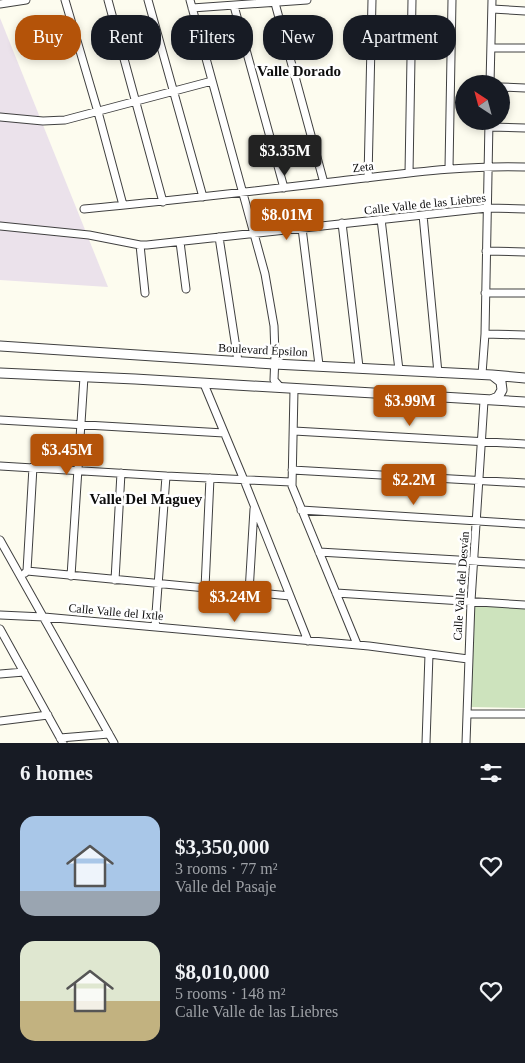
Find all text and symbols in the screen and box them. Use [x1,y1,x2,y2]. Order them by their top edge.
chip: Buy [15,15,81,60]
chip: Rent [91,15,161,60]
chip: Filters [171,15,253,60]
chip: New [263,15,333,60]
chip: Apartment [343,15,456,60]
district label: Valle Dorado [257,63,341,79]
north arrow [455,75,510,130]
map controls [455,75,510,130]
pin: $3.35M [244,134,326,177]
text: $3.35M [259,142,311,159]
street label: Zeta [352,159,375,175]
street label: Calle Valle de las Liebres [363,191,487,217]
pin: $8.01M [246,198,328,241]
text: $8.01M [261,206,313,223]
street label: Boulevard Épsilon [218,341,308,359]
pin: $3.99M [369,384,451,427]
text: $3.99M [384,392,436,409]
pin: $3.45M [26,434,108,476]
text: $3.45M [41,441,93,458]
pin: $2.2M [379,464,449,506]
text: $2.2M [392,471,436,488]
district label: Valle Del Maguey [90,491,203,507]
street label: Calle Valle del Desván [450,531,472,641]
pin: $3.24M [194,580,276,623]
text: $3.24M [209,588,261,605]
street label: Calle Valle del Ixtle [68,601,164,623]
icon: filters [477,759,505,787]
text: 6 homes [20,761,93,785]
text: $3,350,000 [175,835,270,859]
icon: home [60,836,120,896]
icon: heart [477,852,505,880]
text: 3 rooms · 77 m² [175,860,278,877]
text: Valle del Pasaje [175,878,276,895]
text: $8,010,000 [175,960,270,984]
icon: home [60,961,120,1021]
icon: heart [477,977,505,1005]
text: 5 rooms · 148 m² [175,985,286,1002]
text: Calle Valle de las Liebres [175,1003,338,1020]

